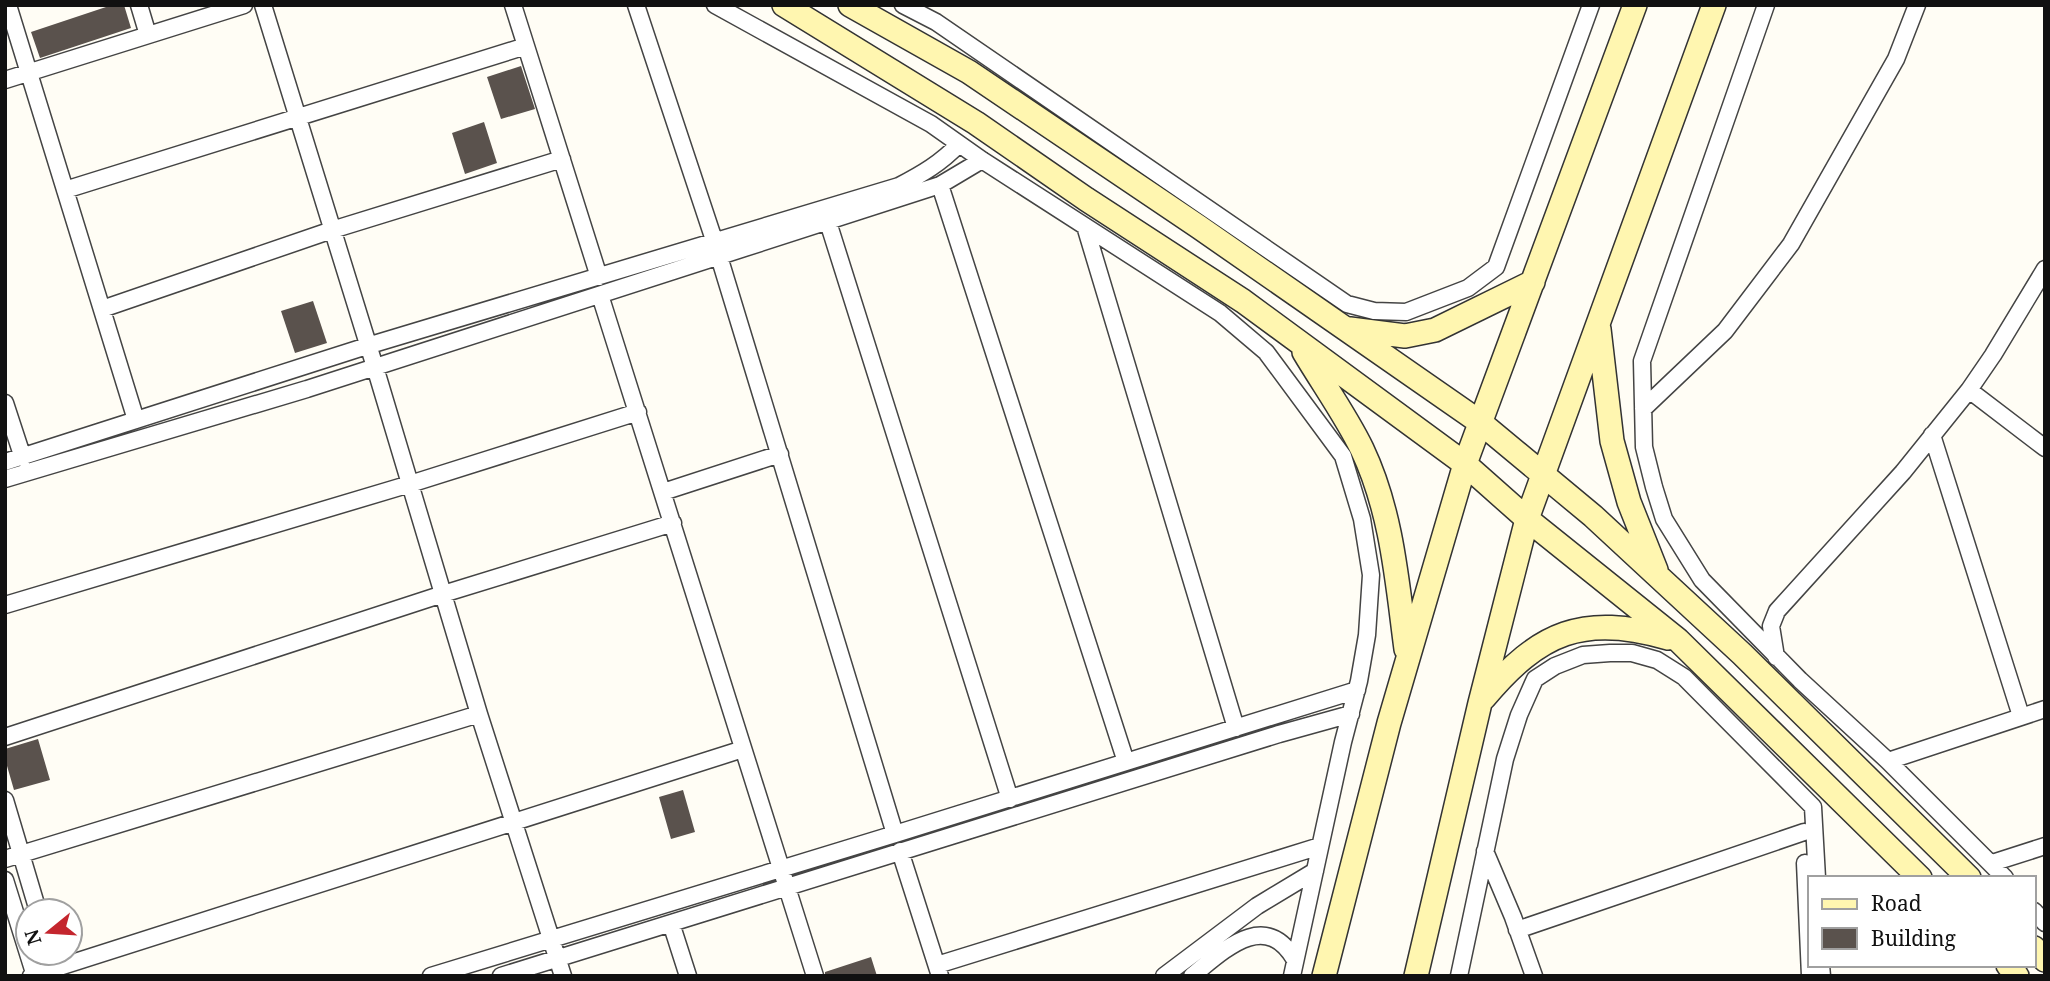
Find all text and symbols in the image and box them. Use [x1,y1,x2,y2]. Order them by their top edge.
legend [1808,876,2036,967]
text: Road [1871,889,1922,917]
north arrow [14,897,84,967]
text: Building [1871,924,1956,952]
text: N [18,926,48,948]

